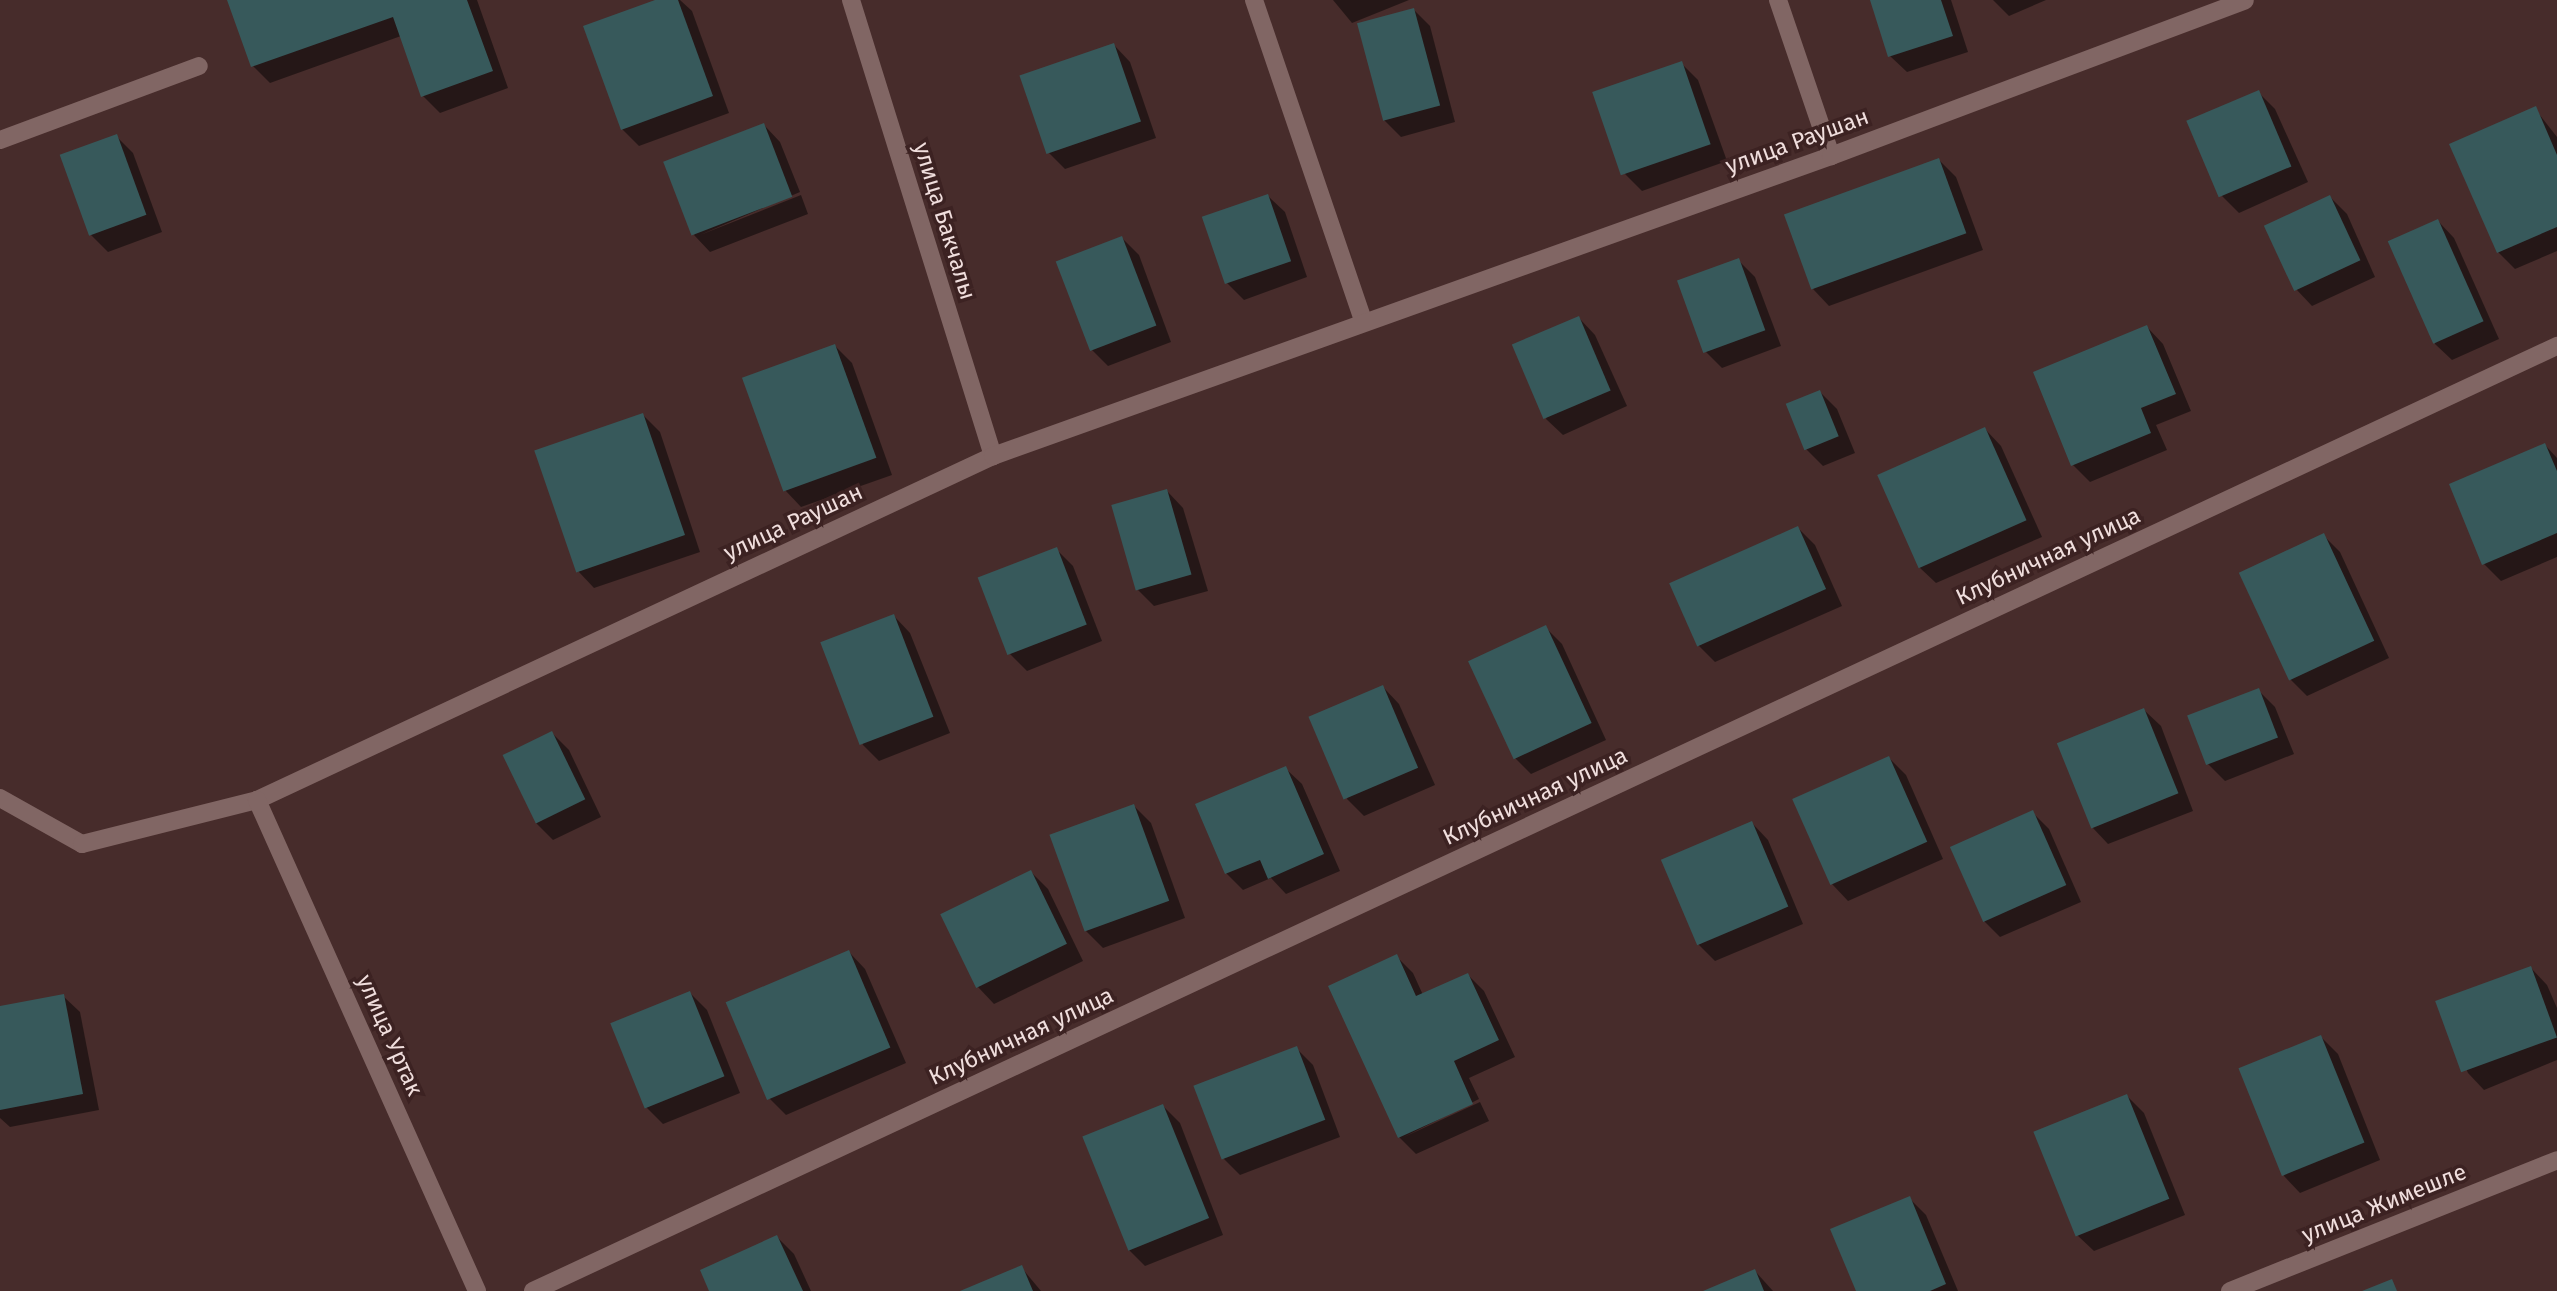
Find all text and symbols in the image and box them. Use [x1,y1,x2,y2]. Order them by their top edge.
street label: улица Раушан [1722,102,1872,180]
street label: улица Бакчалы [908,139,982,303]
street label: улица Раушан [719,478,867,566]
street label: Клубничная улица [1951,501,2145,611]
street label: Клубничная улица [1438,741,1632,851]
street label: улица Уртак [351,970,429,1100]
street label: Клубничная улица [924,981,1118,1091]
street label: улица Жимешле [2298,1157,2470,1249]

